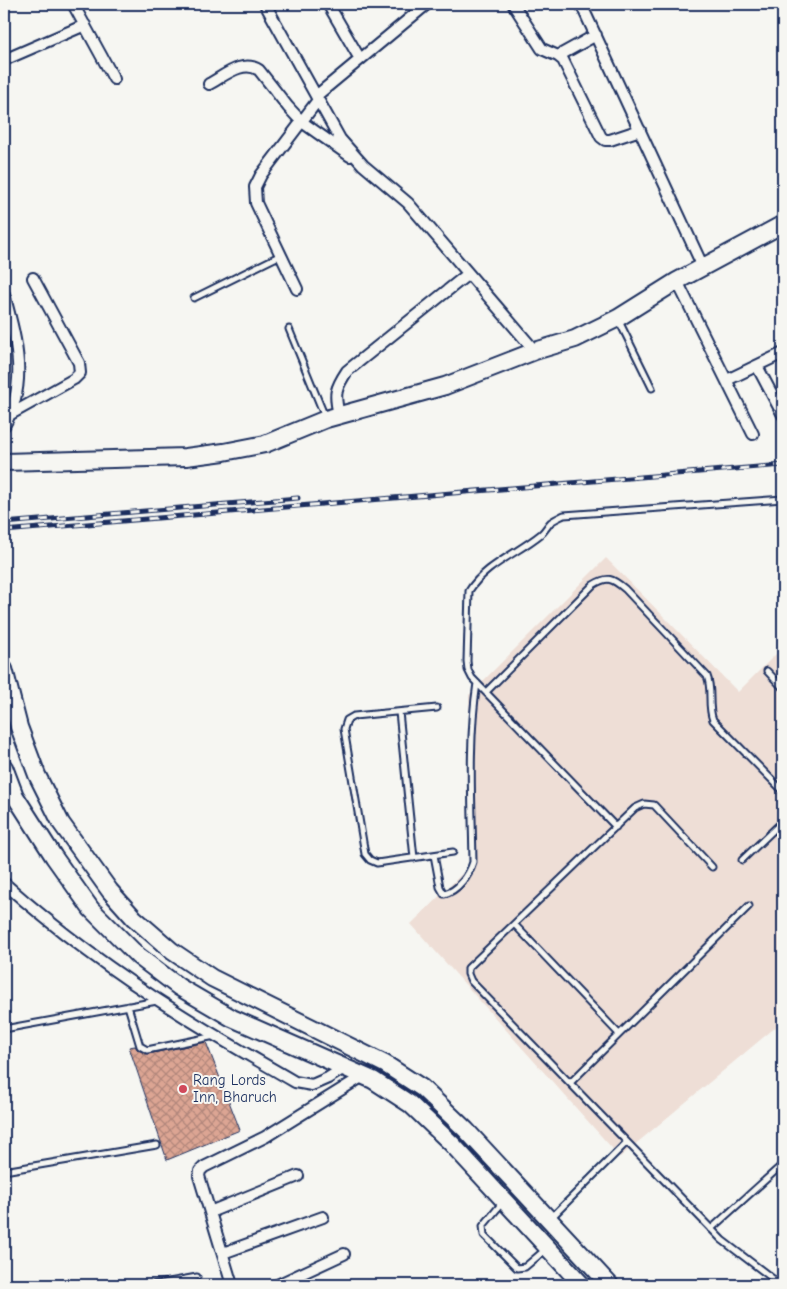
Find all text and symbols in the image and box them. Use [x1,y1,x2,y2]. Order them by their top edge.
place label: Rang Lords Inn, Bharuch [193,1071,277,1106]
marker: Rang Lords Inn, Bharuch [177,1083,189,1095]

